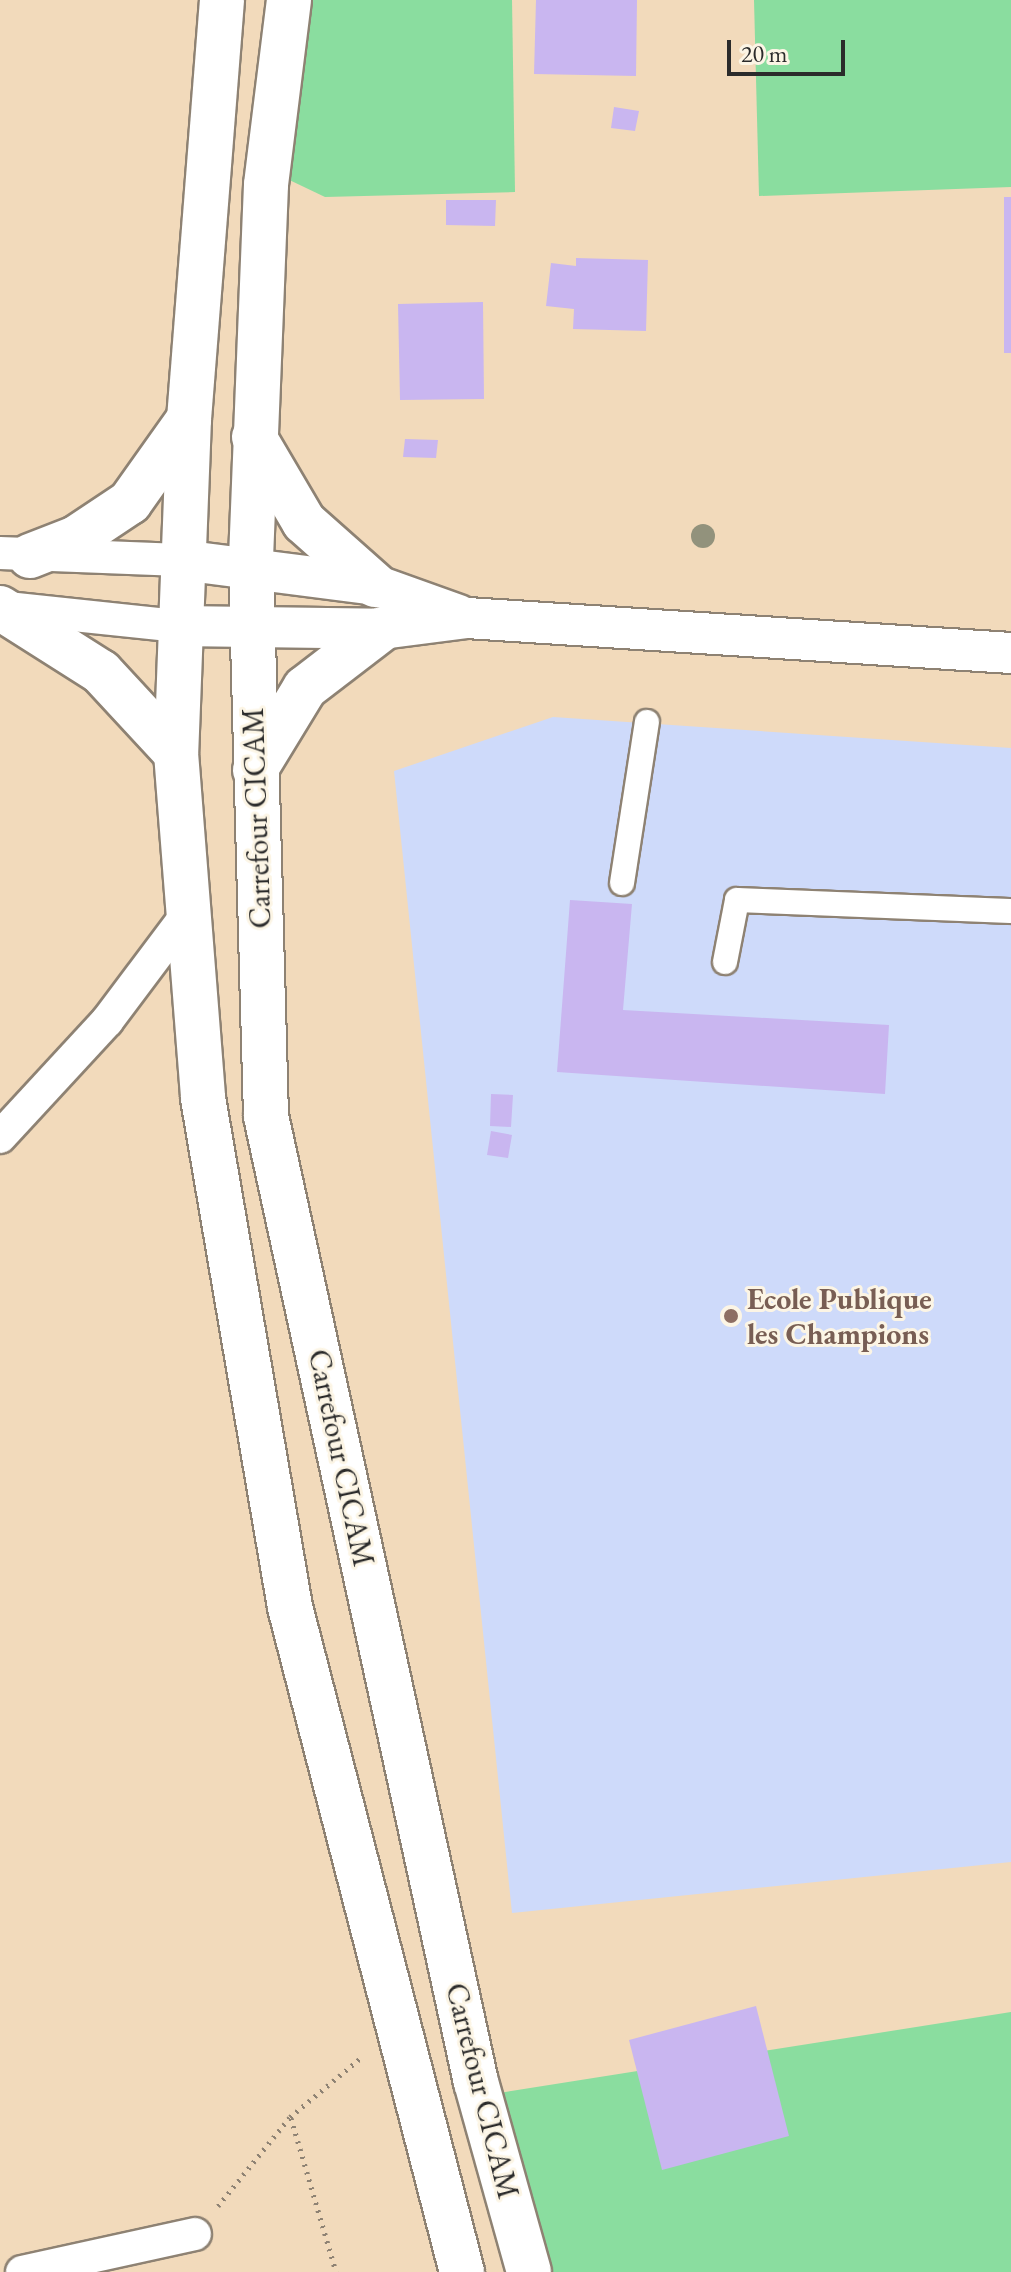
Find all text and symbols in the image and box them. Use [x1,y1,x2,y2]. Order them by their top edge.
scale bar [731,24,849,74]
text: 20 m [741,38,788,69]
street label: Carrefour CICAM [235,707,279,929]
place label: Ecole Publique les Champions [747,1281,932,1352]
marker: Ecole Publique les Champions [722,1307,740,1325]
street label: Carrefour CICAM [300,1346,382,1570]
street label: Carrefour CICAM [438,1979,526,2203]

